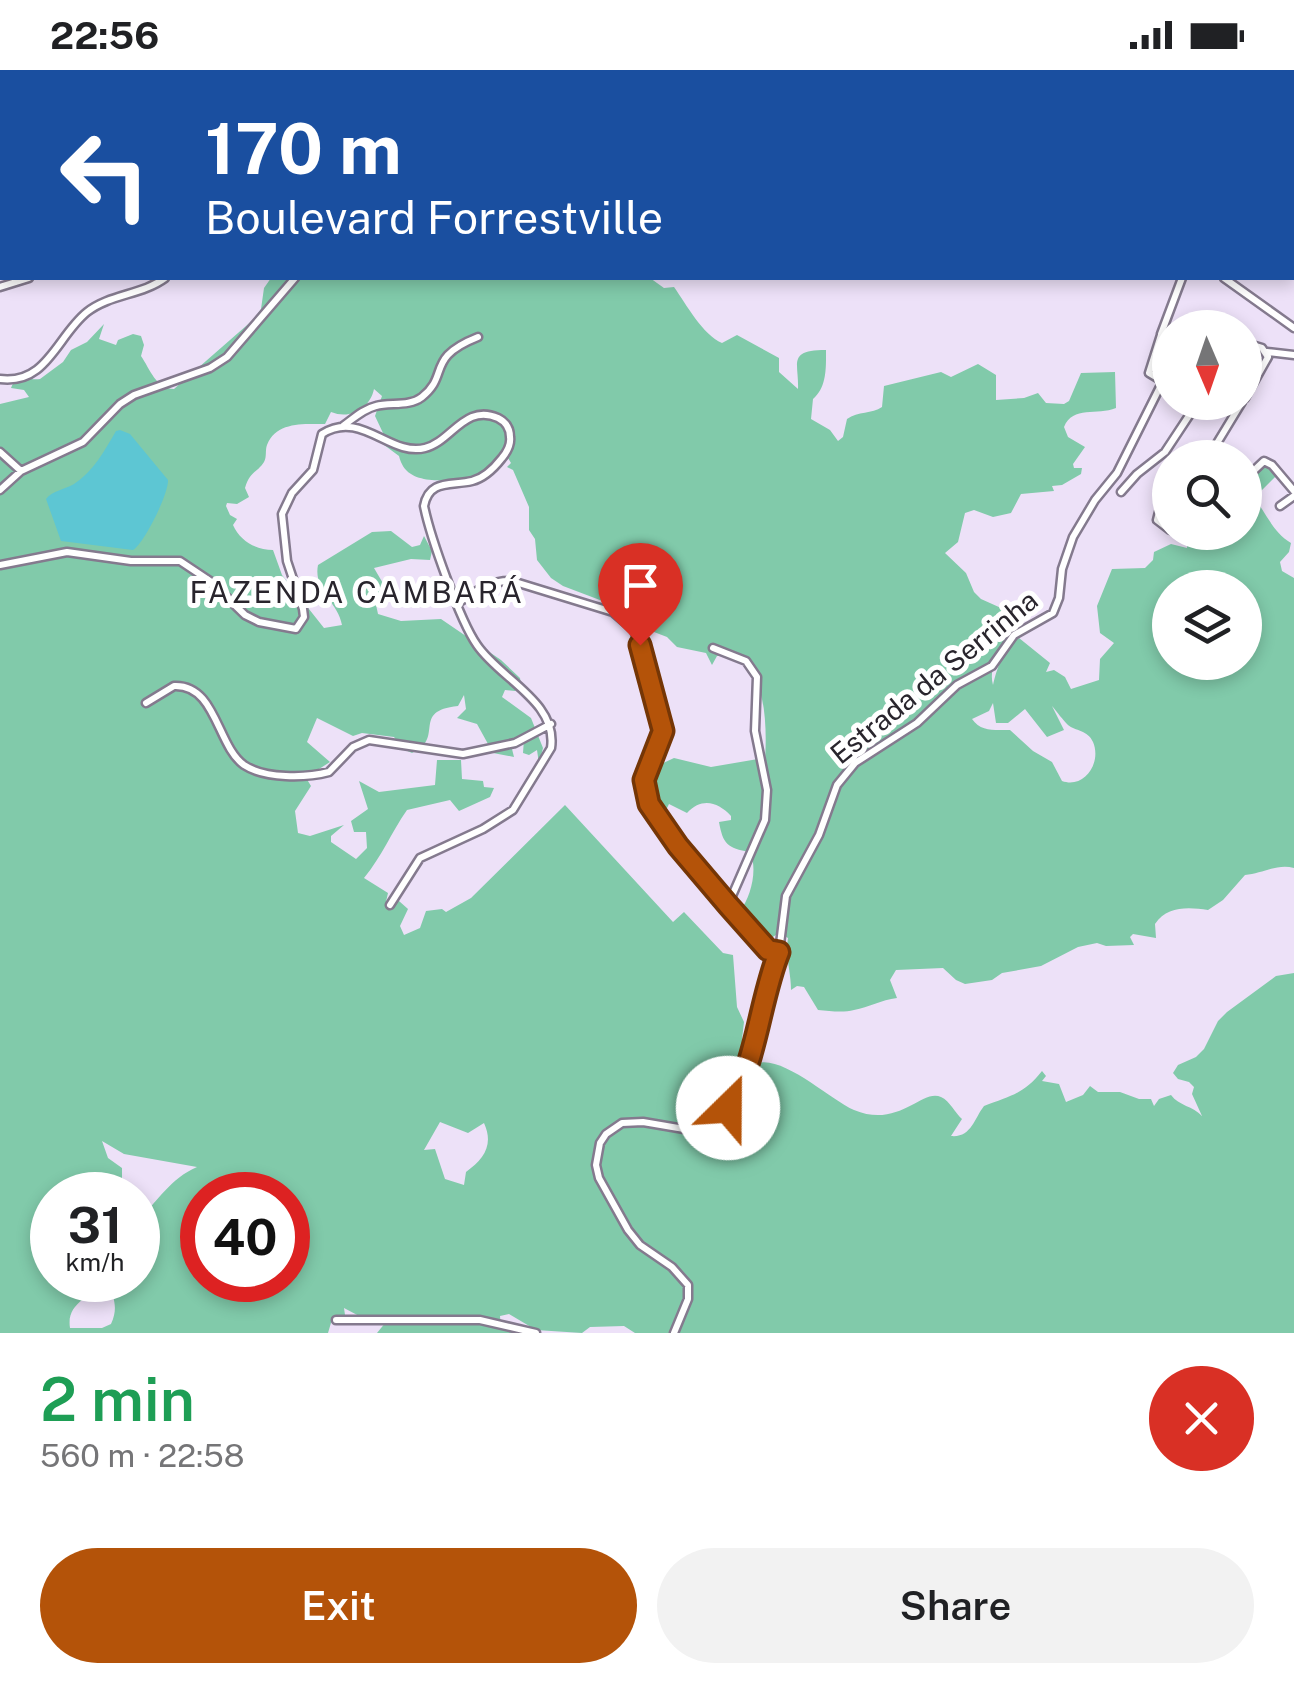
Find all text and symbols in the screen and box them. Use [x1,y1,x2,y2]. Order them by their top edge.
text: 22:56 [50,13,159,58]
text: 170 m [205,107,402,190]
icon: left [40,110,170,240]
text: Boulevard Forrestville [205,191,663,244]
north arrow [1152,310,1262,420]
map controls [1152,310,1262,680]
button: search [1152,440,1262,550]
pin [598,543,683,646]
icon: arrive [613,558,668,613]
button: layers [1152,570,1262,680]
district label: FAZENDA CAMBARÁ [189,574,525,610]
street label: Estrada da Serrinha [824,583,1044,770]
position arrow [676,1056,780,1160]
speed limit sign: 40 [180,1172,310,1302]
text: 31 [68,1195,122,1254]
text: km/h [66,1247,124,1277]
text: 2 min [40,1364,195,1435]
button: close [1149,1366,1254,1471]
text: 560 m · 22:58 [40,1437,245,1474]
button: Exit [40,1548,637,1663]
button: Share [657,1548,1254,1663]

